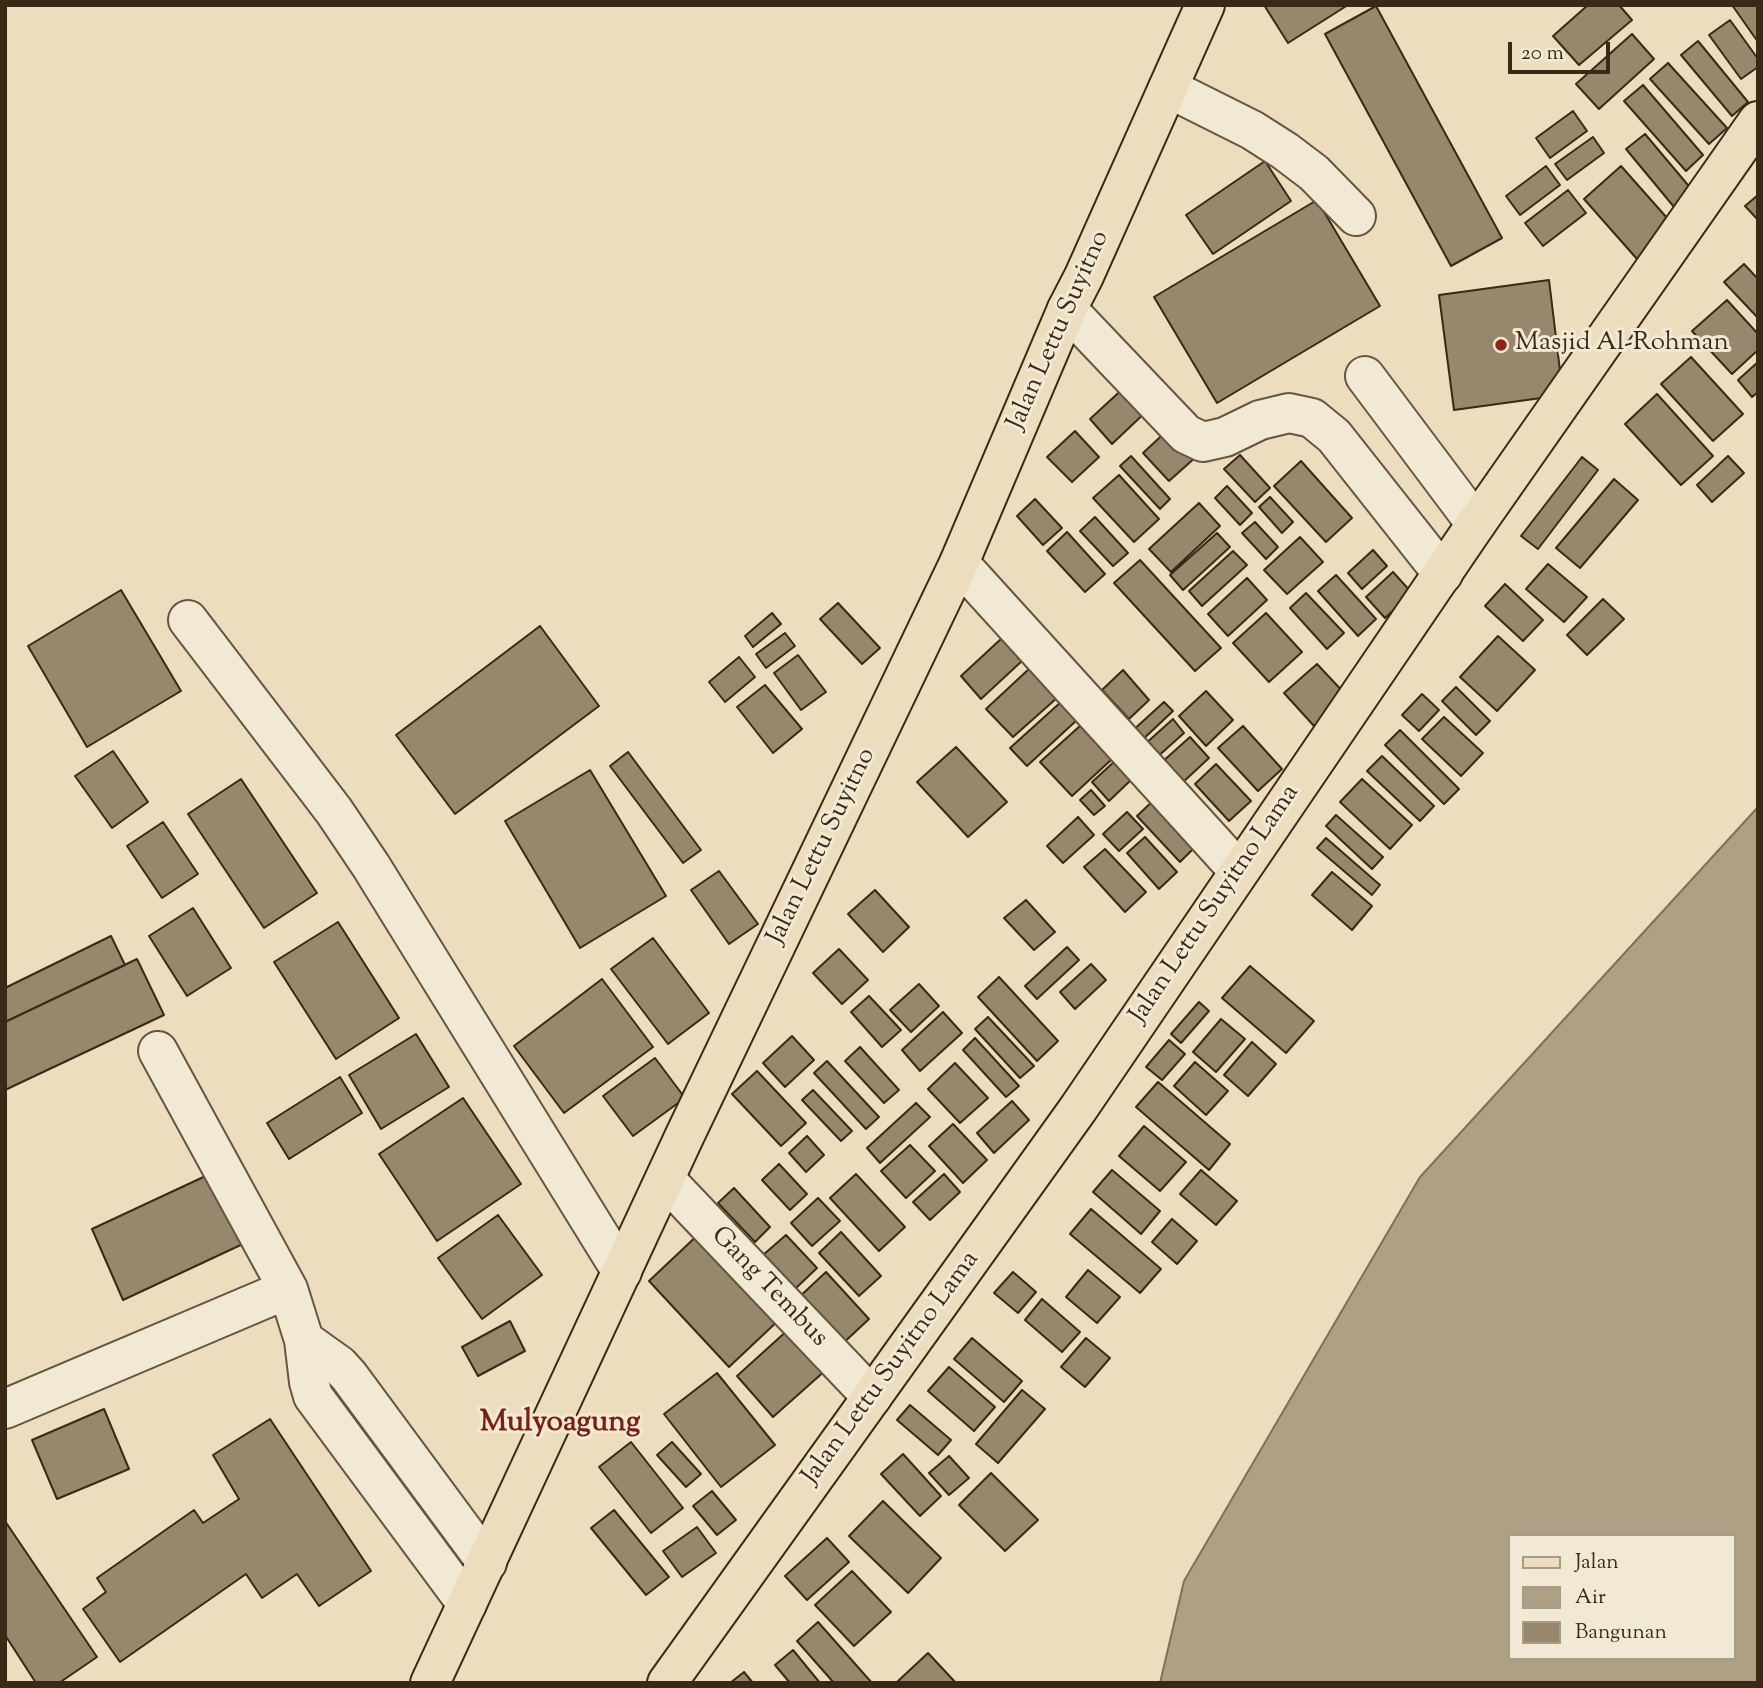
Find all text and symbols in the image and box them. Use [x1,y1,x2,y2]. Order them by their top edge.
scale bar [1511,28,1612,72]
text: 20 m [1521,39,1564,69]
street label: Jalan Lettu Suyitno [1002,227,1118,435]
place label: Masjid Al-Rohman [1515,329,1729,361]
marker: Masjid Al-Rohman [1493,337,1509,353]
street label: Jalan Lettu Suyitno [762,744,884,950]
street label: Jalan Lettu Suyitno Lama [1124,780,1308,1030]
street label: Gang Tembus [703,1221,833,1355]
street label: Jalan Lettu Suyitno Lama [797,1246,987,1492]
district label: Mulyoagung [480,1407,640,1443]
legend [1508,1534,1735,1660]
text: Jalan [1575,1548,1619,1578]
text: Air [1575,1583,1606,1613]
text: Bangunan [1575,1618,1667,1648]

